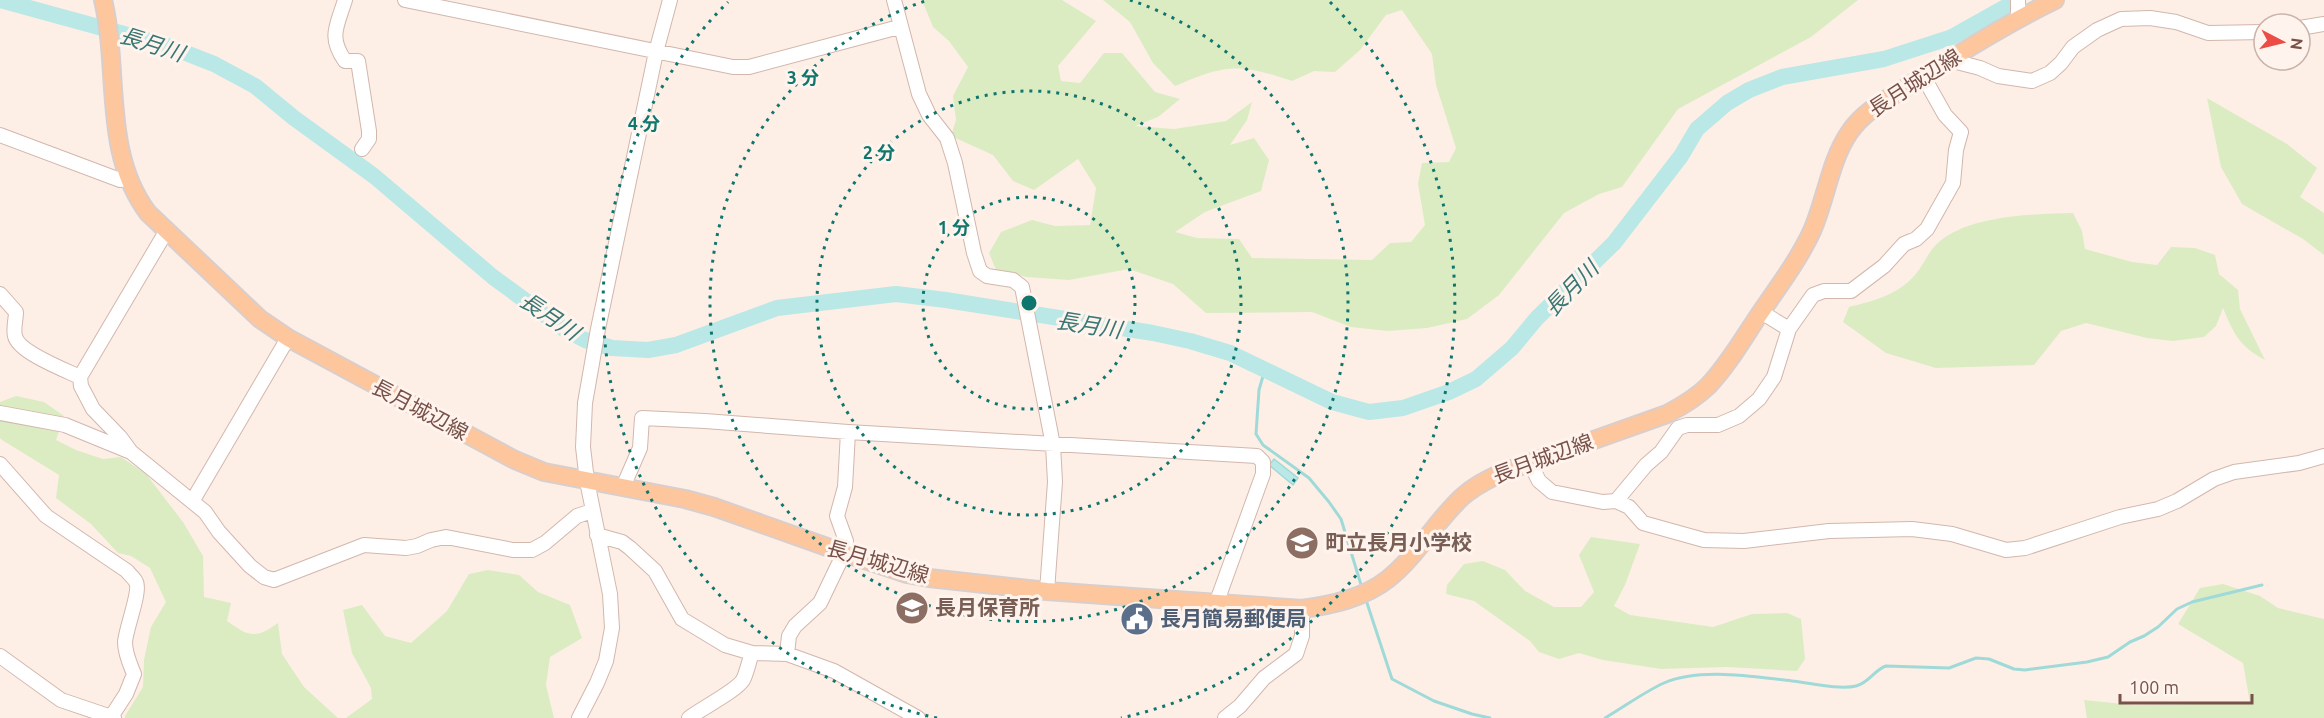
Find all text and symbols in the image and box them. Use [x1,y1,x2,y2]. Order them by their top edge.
north arrow [2252,12,2312,72]
water label: 長月川 [117,21,189,66]
text: N [2287,37,2307,51]
street label: 長月城辺線 [1864,44,1965,121]
text: 3 分 [787,67,819,87]
text: 4 分 [628,113,660,133]
text: 2 分 [863,142,895,162]
text: 1 分 [938,217,970,237]
water label: 長月川 [1539,254,1604,320]
water label: 長月川 [516,287,586,346]
centre of rings [1019,293,1039,313]
water label: 長月川 [1055,307,1126,342]
street label: 長月城辺線 [368,374,472,444]
street label: 長月城辺線 [1489,429,1596,487]
school or university icon: 町立長月小学校 [1284,525,1320,561]
place label: 町立長月小学校 [1325,530,1472,554]
street label: 長月城辺線 [825,535,932,587]
school or university icon: 長月保育所 [894,590,930,626]
place label: 長月保育所 [935,595,1040,619]
public building icon: 長月簡易郵便局 [1119,601,1155,637]
place label: 長月簡易郵便局 [1160,606,1307,630]
scale bar [2120,667,2252,705]
text: 100 m [2129,677,2179,697]

